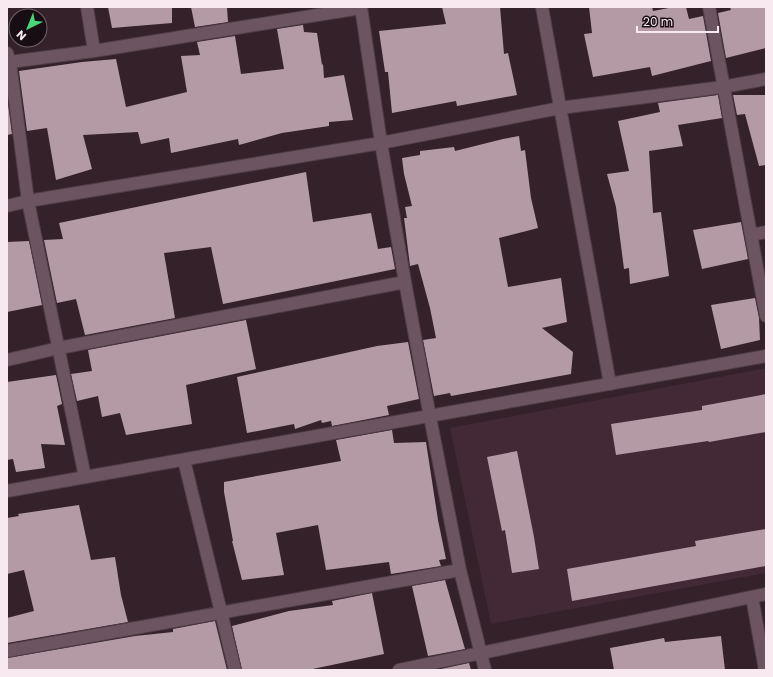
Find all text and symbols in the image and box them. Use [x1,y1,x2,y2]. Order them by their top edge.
north arrow [8,8,48,48]
scale bar [637,8,718,34]
text: 20 m [643,13,673,30]
text: N [13,27,30,44]

